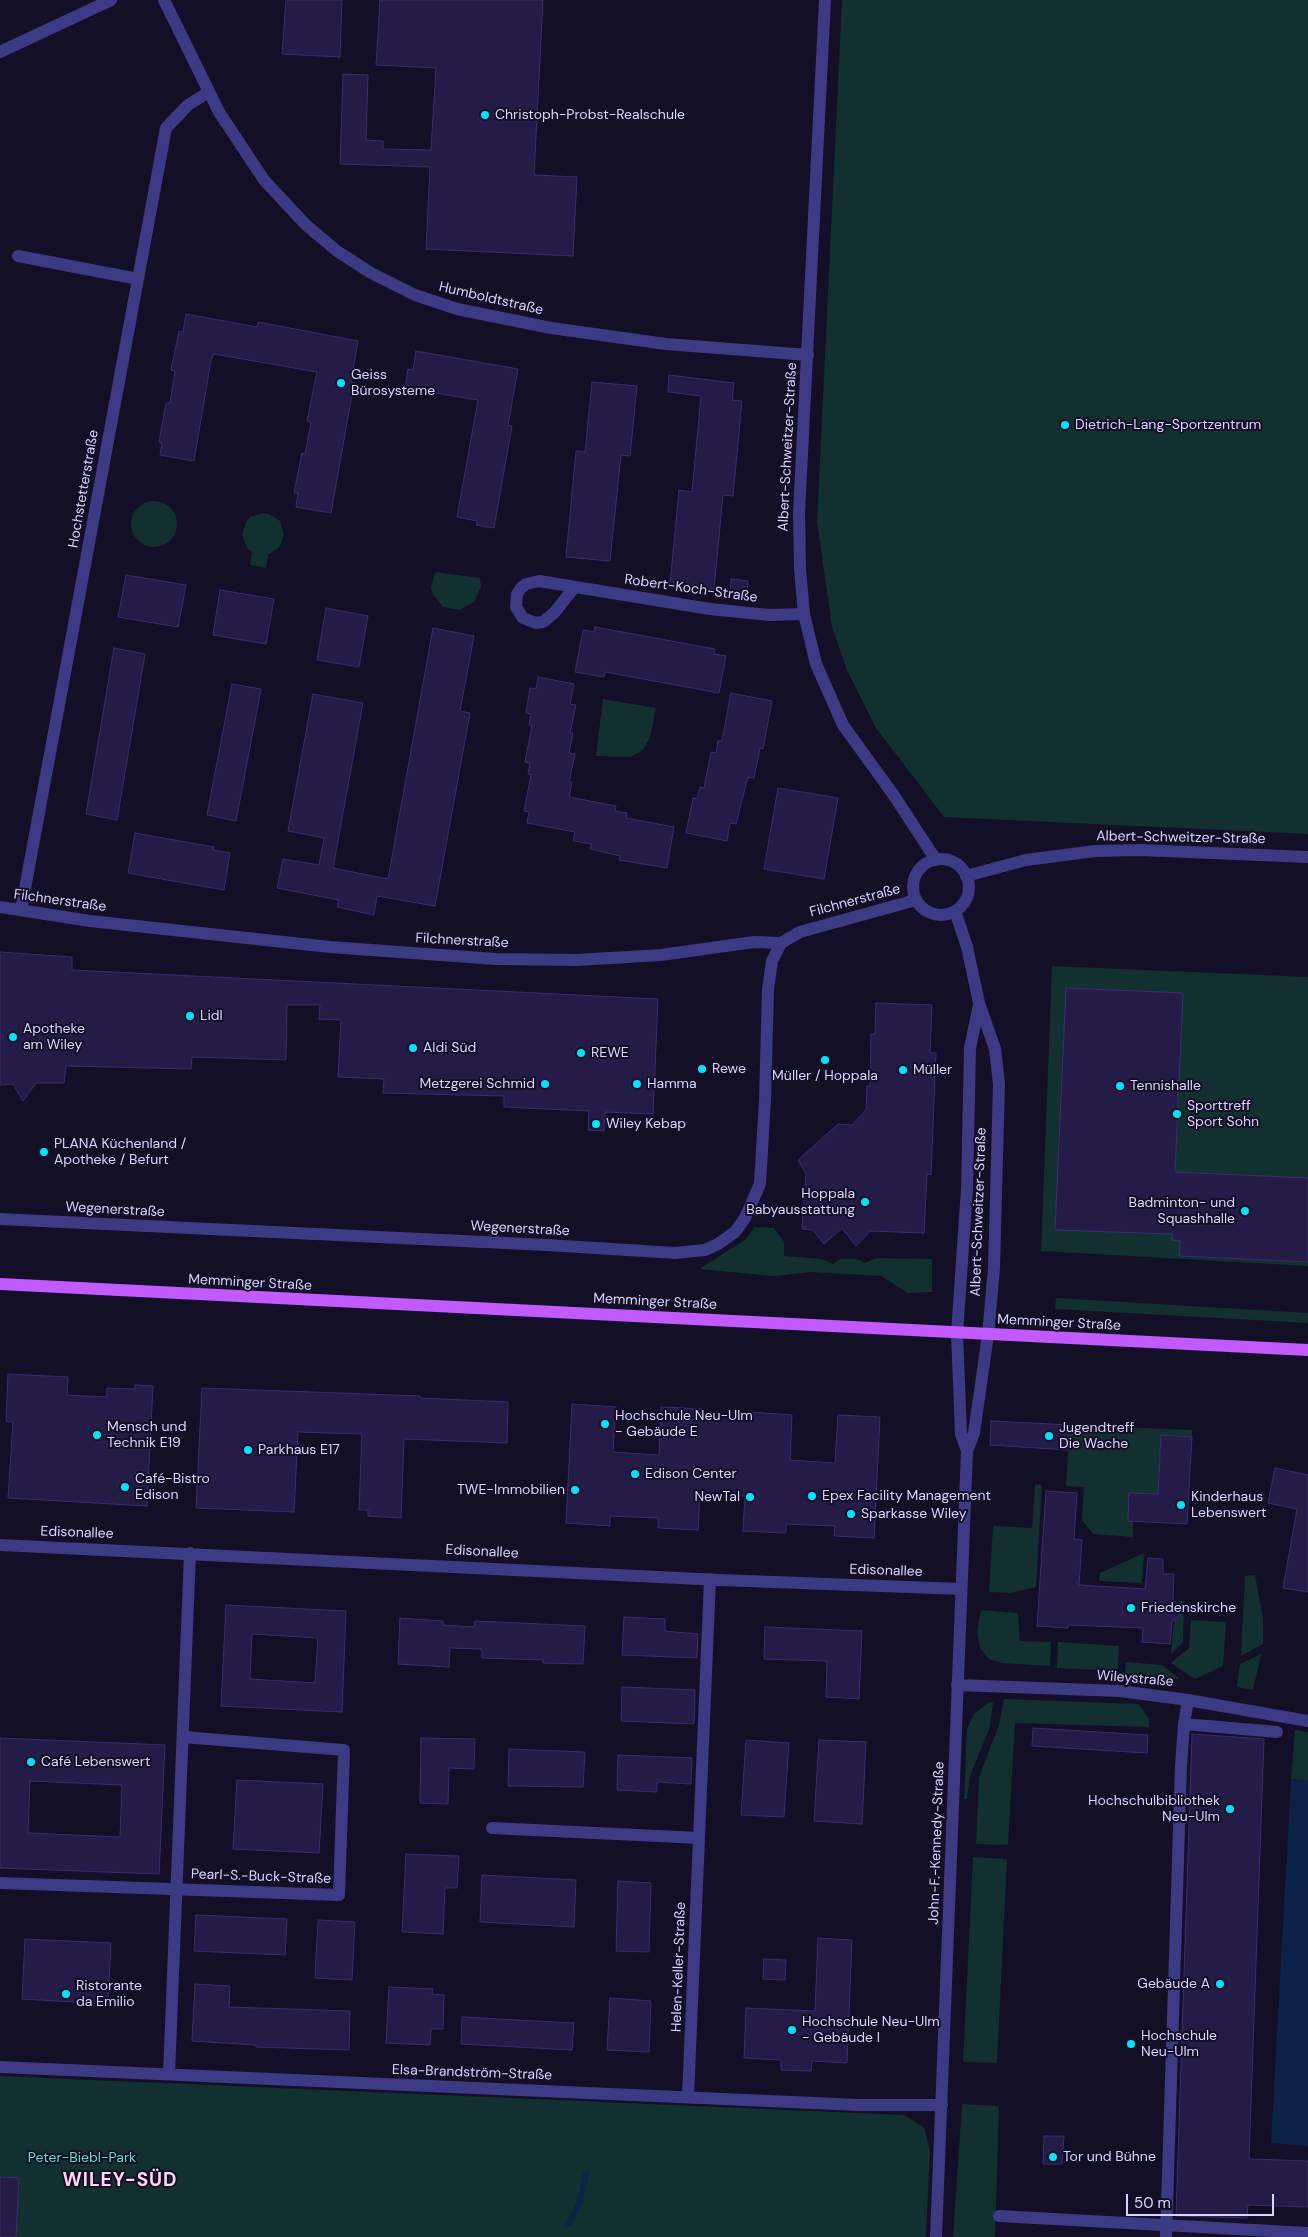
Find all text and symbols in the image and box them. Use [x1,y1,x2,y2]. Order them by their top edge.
place label: Christoph-Probst-Realschule [495,107,685,123]
marker: Christoph-Probst-Realschule [479,109,491,121]
street label: Humboldtstraße [437,279,545,319]
street label: Albert-Schweitzer-Straße [775,362,801,532]
place label: Geiss Bürosysteme [351,367,435,400]
marker: Geiss Bürosysteme [335,377,347,389]
place label: Dietrich-Lang-Sportzentrum [1075,417,1261,433]
marker: Dietrich-Lang-Sportzentrum [1059,419,1071,431]
street label: Hochstetterstraße [65,429,103,549]
street label: Robert-Koch-Straße [623,571,759,607]
street label: Albert-Schweitzer-Straße [1096,828,1266,848]
street label: Filchnerstraße [808,881,902,921]
street label: Filchnerstraße [13,886,107,916]
street label: Filchnerstraße [415,930,509,952]
place label: Lidl [200,1008,223,1024]
marker: Lidl [184,1010,196,1022]
place label: Apotheke am Wiley [23,1021,85,1054]
marker: Apotheke am Wiley [7,1031,19,1043]
place label: Aldi Süd [423,1040,476,1056]
marker: Aldi Süd [407,1042,419,1054]
place label: REWE [591,1045,629,1061]
marker: REWE [575,1047,587,1059]
marker: Müller / Hoppala [819,1054,831,1066]
place label: Rewe [712,1061,746,1077]
place label: Müller [913,1062,952,1078]
marker: Rewe [696,1063,708,1075]
marker: Müller [897,1064,909,1076]
place label: Müller / Hoppala [772,1068,878,1084]
place label: Metzgerei Schmid [419,1076,535,1092]
place label: Hamma [647,1076,697,1092]
marker: Metzgerei Schmid [539,1078,551,1090]
marker: Hamma [631,1078,643,1090]
place label: Tennishalle [1130,1078,1201,1094]
marker: Tennishalle [1114,1080,1126,1092]
place label: Sporttreff Sport Sohn [1187,1098,1259,1130]
marker: Sporttreff Sport Sohn [1171,1108,1183,1120]
place label: Wiley Kebap [606,1116,686,1132]
marker: Wiley Kebap [590,1118,602,1130]
street label: Albert-Schweitzer-Straße [968,1127,990,1297]
place label: PLANA Küchenland / Apotheke / Befurt [54,1136,186,1168]
marker: PLANA Küchenland / Apotheke / Befurt [38,1146,50,1158]
place label: Hoppala Babyausstattung [746,1186,855,1218]
place label: Badminton- und Squashhalle [1129,1195,1235,1228]
marker: Hoppala Babyausstattung [859,1196,871,1208]
street label: Wegenerstraße [65,1199,165,1221]
marker: Badminton- und Squashhalle [1239,1205,1251,1217]
street label: Wegenerstraße [470,1218,570,1240]
street label: Memminger Straße [188,1271,312,1295]
street label: Memminger Straße [593,1290,717,1314]
street label: Memminger Straße [997,1311,1121,1335]
place label: Hochschule Neu-Ulm - Gebäude E [615,1408,753,1440]
marker: Hochschule Neu-Ulm - Gebäude E [599,1418,611,1430]
place label: Mensch und Technik E19 [107,1419,186,1451]
place label: Jugendtreff Die Wache [1059,1420,1134,1452]
marker: Mensch und Technik E19 [91,1429,103,1441]
marker: Jugendtreff Die Wache [1043,1430,1055,1442]
place label: Parkhaus E17 [258,1442,340,1458]
marker: Parkhaus E17 [242,1444,254,1456]
place label: Edison Center [645,1466,737,1482]
marker: Edison Center [629,1468,641,1480]
place label: Café-Bistro Edison [135,1471,210,1504]
marker: Café-Bistro Edison [119,1481,131,1493]
place label: TWE-Immobilien [457,1482,565,1498]
marker: TWE-Immobilien [569,1484,581,1496]
place label: Epex Facility Management [822,1488,991,1504]
place label: NewTal [694,1489,740,1505]
place label: Kinderhaus Lebenswert [1191,1489,1267,1521]
marker: Epex Facility Management [806,1490,818,1502]
marker: NewTal [744,1491,756,1503]
marker: Kinderhaus Lebenswert [1175,1499,1187,1511]
place label: Sparkasse Wiley [861,1506,967,1522]
marker: Sparkasse Wiley [845,1508,857,1520]
street label: Edisonallee [40,1523,114,1543]
street label: Edisonallee [445,1542,519,1562]
street label: Edisonallee [849,1561,923,1581]
place label: Friedenskirche [1141,1600,1236,1616]
marker: Friedenskirche [1125,1602,1137,1614]
street label: Wileystraße [1096,1667,1174,1691]
place label: Café Lebenswert [41,1754,150,1770]
marker: Café Lebenswert [25,1756,37,1768]
street label: John-F.-Kennedy-Straße [926,1761,948,1925]
place label: Hochschulbibliothek Neu-Ulm [1088,1793,1220,1825]
marker: Hochschulbibliothek Neu-Ulm [1224,1803,1236,1815]
street label: Pearl-S.-Buck-Straße [191,1866,331,1888]
street label: Helen-Keller-Straße [668,1902,690,2032]
place label: Gebäude A [1137,1976,1210,1992]
place label: Ristorante da Emilio [76,1978,142,2010]
marker: Gebäude A [1214,1978,1226,1990]
marker: Ristorante da Emilio [60,1988,72,2000]
place label: Hochschule Neu-Ulm - Gebäude I [802,2014,940,2046]
marker: Hochschule Neu-Ulm - Gebäude I [786,2024,798,2036]
place label: Hochschule Neu-Ulm [1141,2028,1217,2060]
marker: Hochschule Neu-Ulm [1125,2038,1137,2050]
street label: Elsa-Brandström-Straße [392,2062,552,2084]
place label: Tor und Bühne [1063,2149,1156,2165]
park label: Peter-Biebl-Park [28,2150,136,2166]
marker: Tor und Bühne [1047,2151,1059,2163]
district label: WILEY-SÜD [61,2170,179,2192]
scale bar [1128,2184,1276,2216]
text: 50 m [1134,2193,1171,2213]

